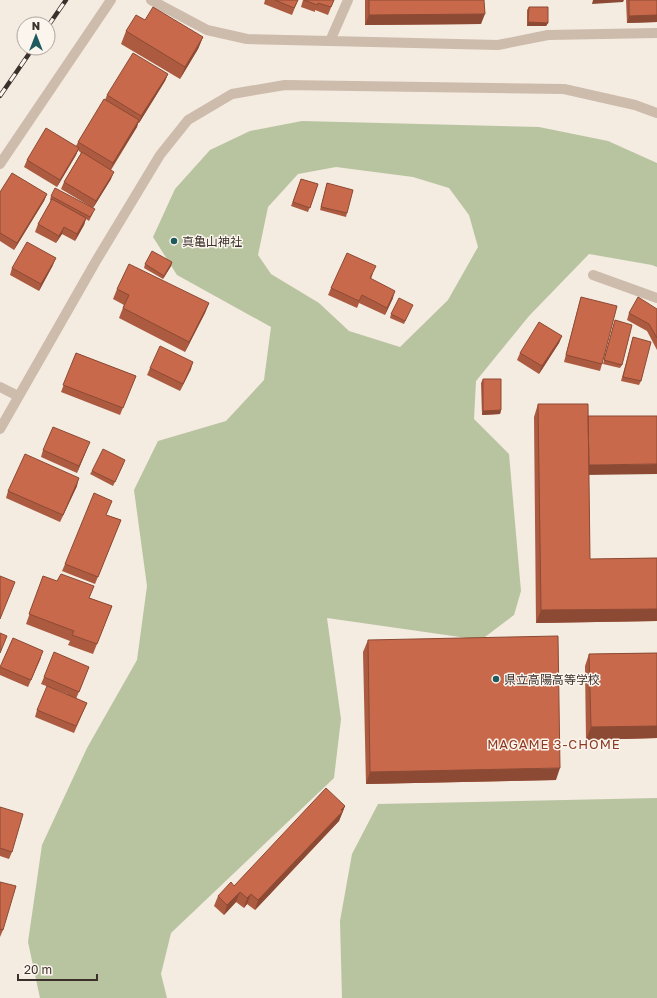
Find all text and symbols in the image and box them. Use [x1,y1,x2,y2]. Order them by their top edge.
north arrow [16,16,56,56]
text: N [32,19,40,32]
place label: 真亀山神社 [182,234,242,249]
marker: 真亀山神社 [169,236,179,246]
place label: 県立高陽高等学校 [504,672,600,687]
marker: 県立高陽高等学校 [491,674,501,684]
district label: MAGAME 3-CHOME [487,736,621,752]
scale bar [18,956,97,982]
text: 20 m [24,962,52,977]

